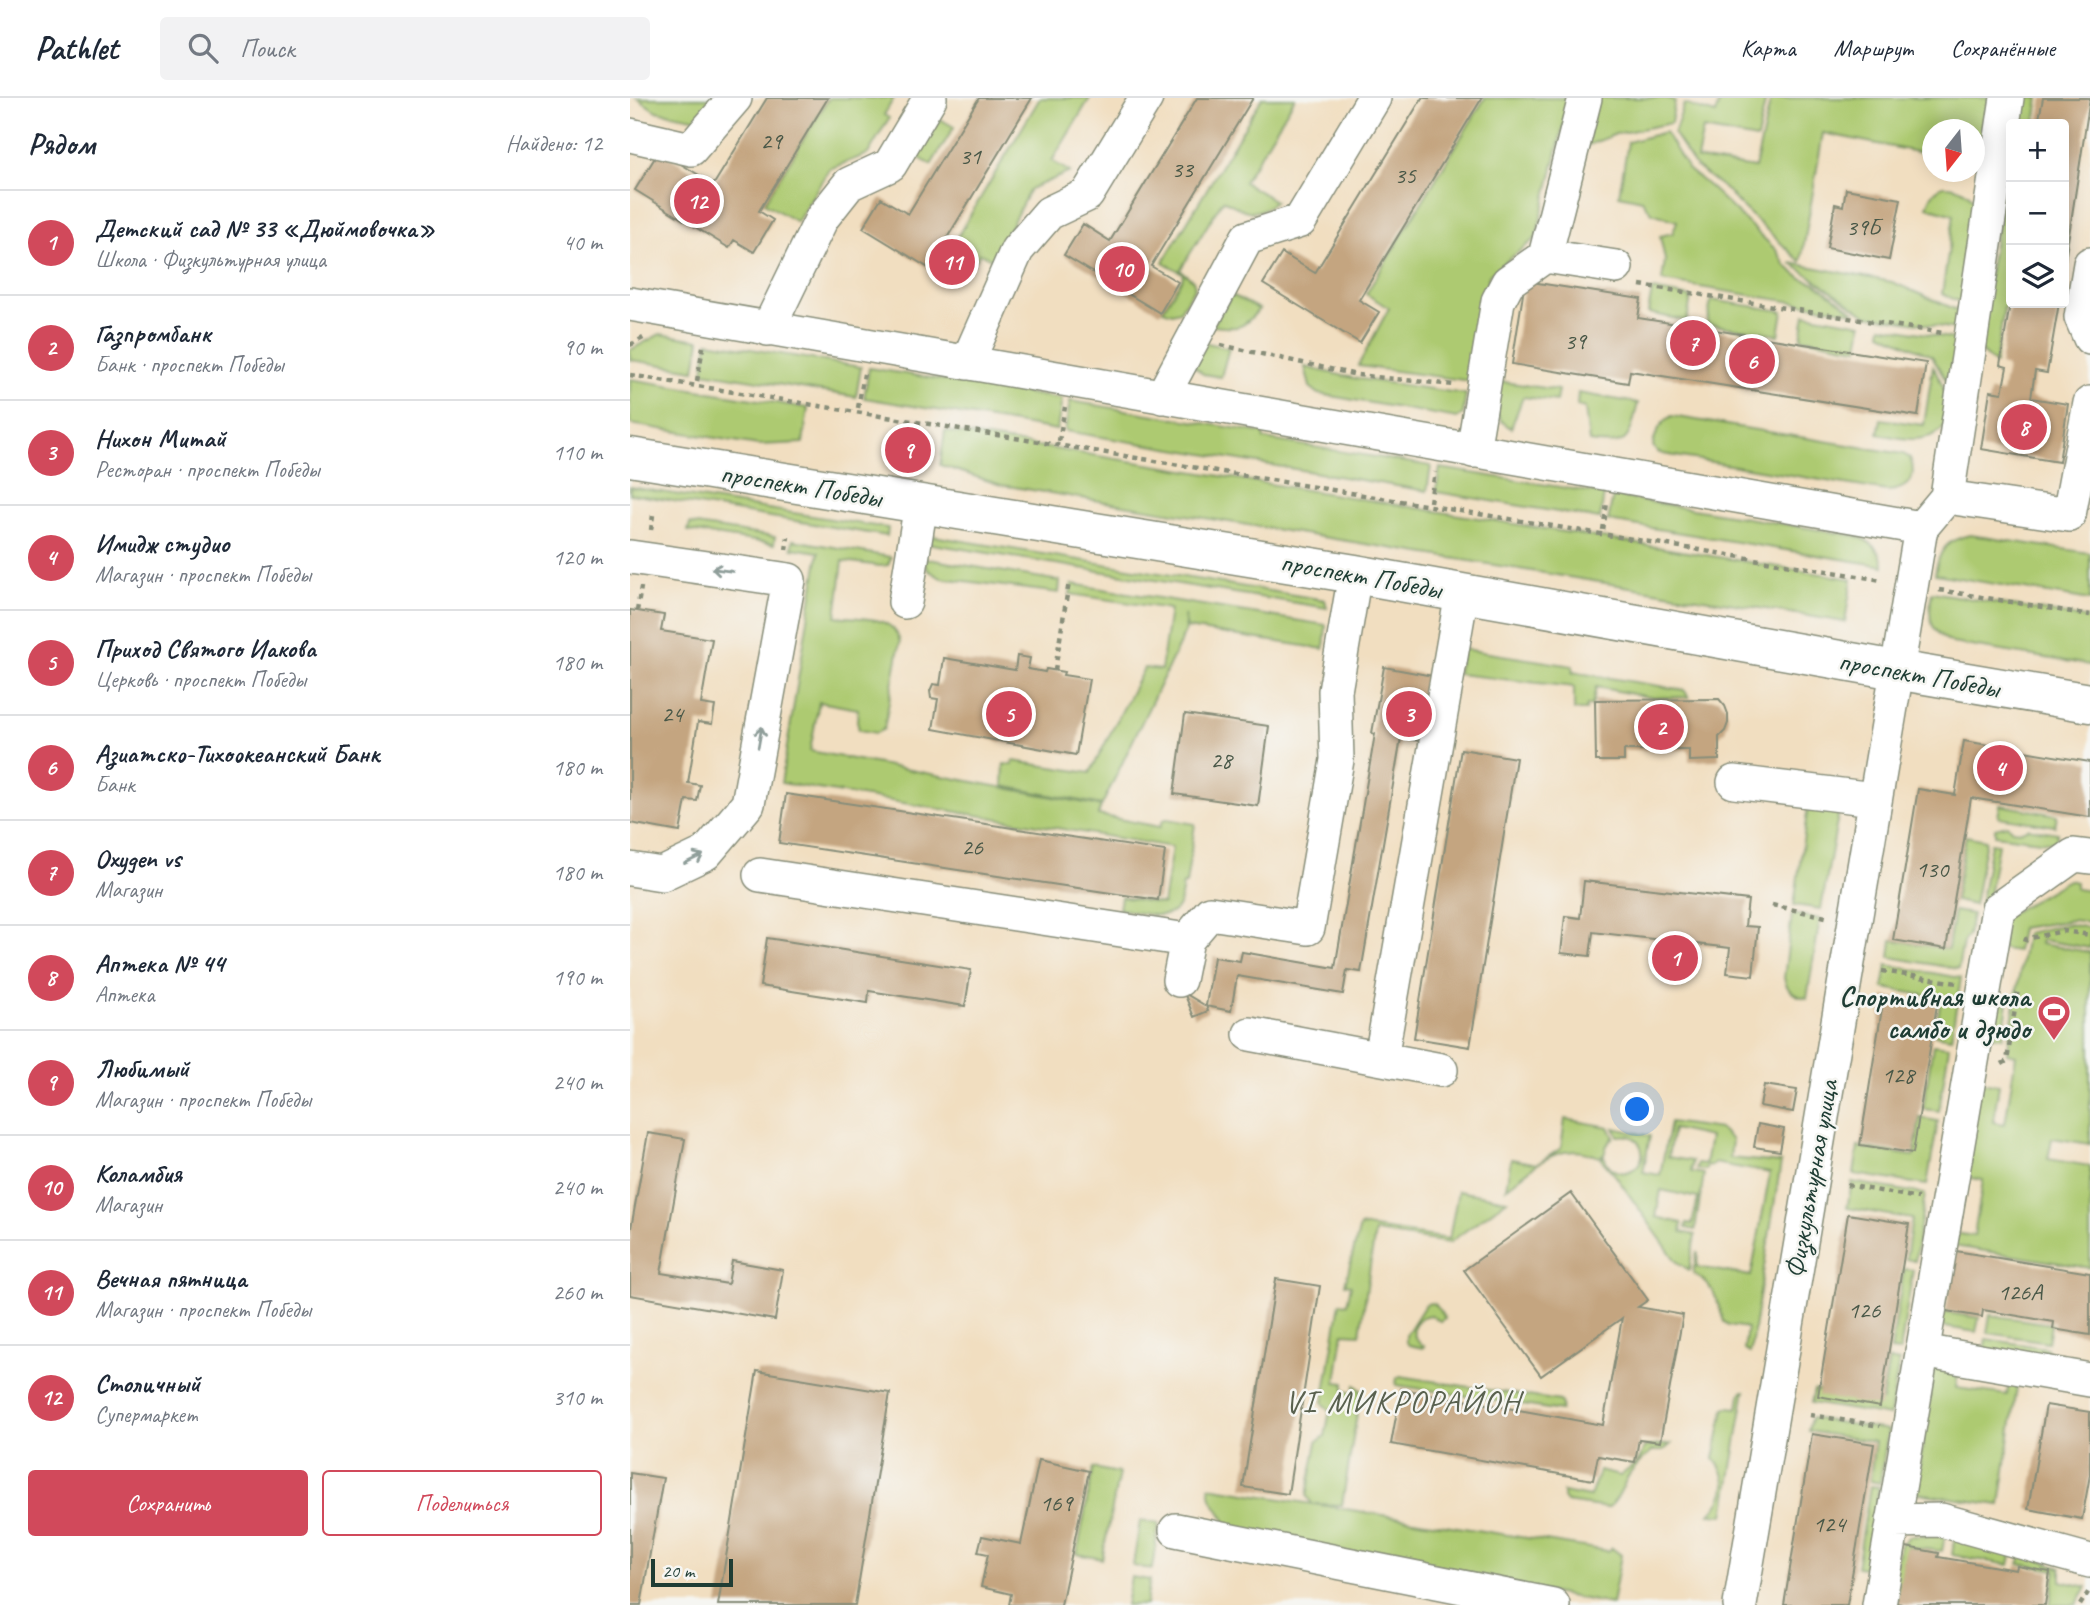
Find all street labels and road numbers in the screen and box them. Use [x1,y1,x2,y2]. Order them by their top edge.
street label: проспект Победы [718,455,886,515]
street label: проспект Победы [1278,544,1446,607]
street label: проспект Победы [1836,643,2004,706]
street label: Физкультурная улица [1776,1075,1847,1281]

